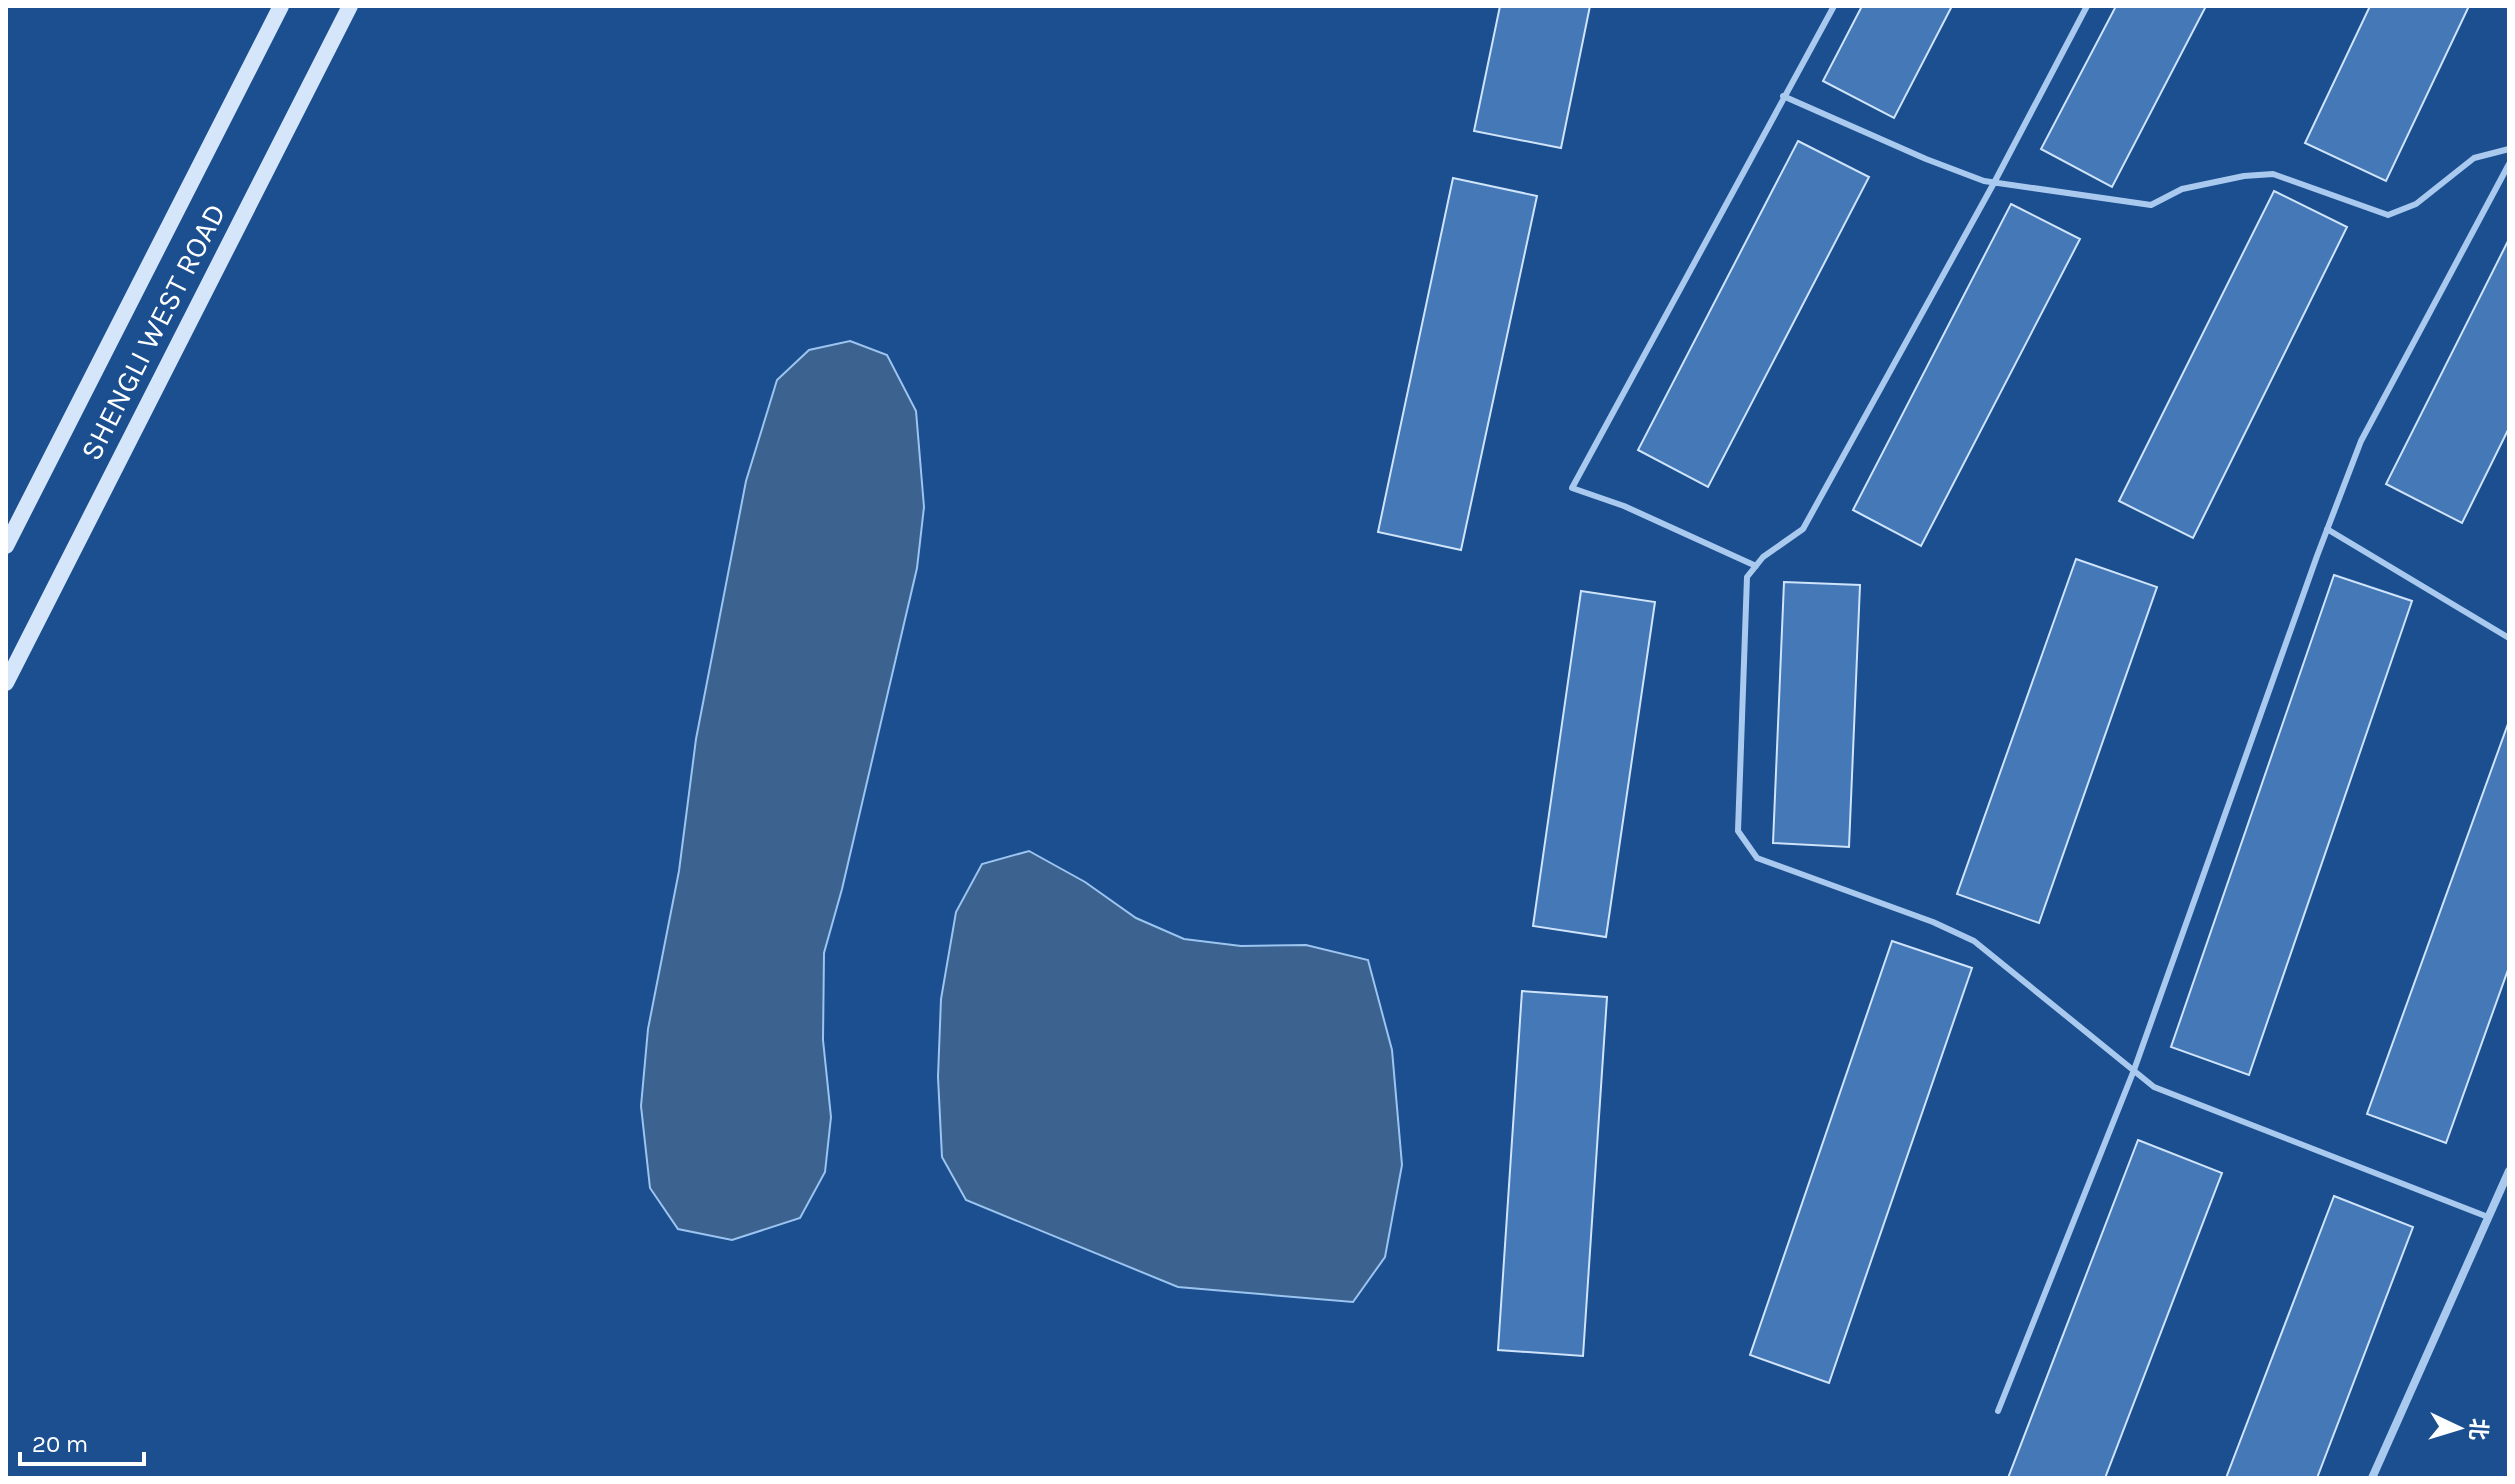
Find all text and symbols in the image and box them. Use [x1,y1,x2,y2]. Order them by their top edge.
street label: SHENGLI WEST ROAD [73,198,233,466]
north arrow [2419,1388,2499,1468]
scale bar [20,1416,144,1466]
text: 北 [2464,1417,2492,1441]
text: 20 m [32,1430,88,1458]

